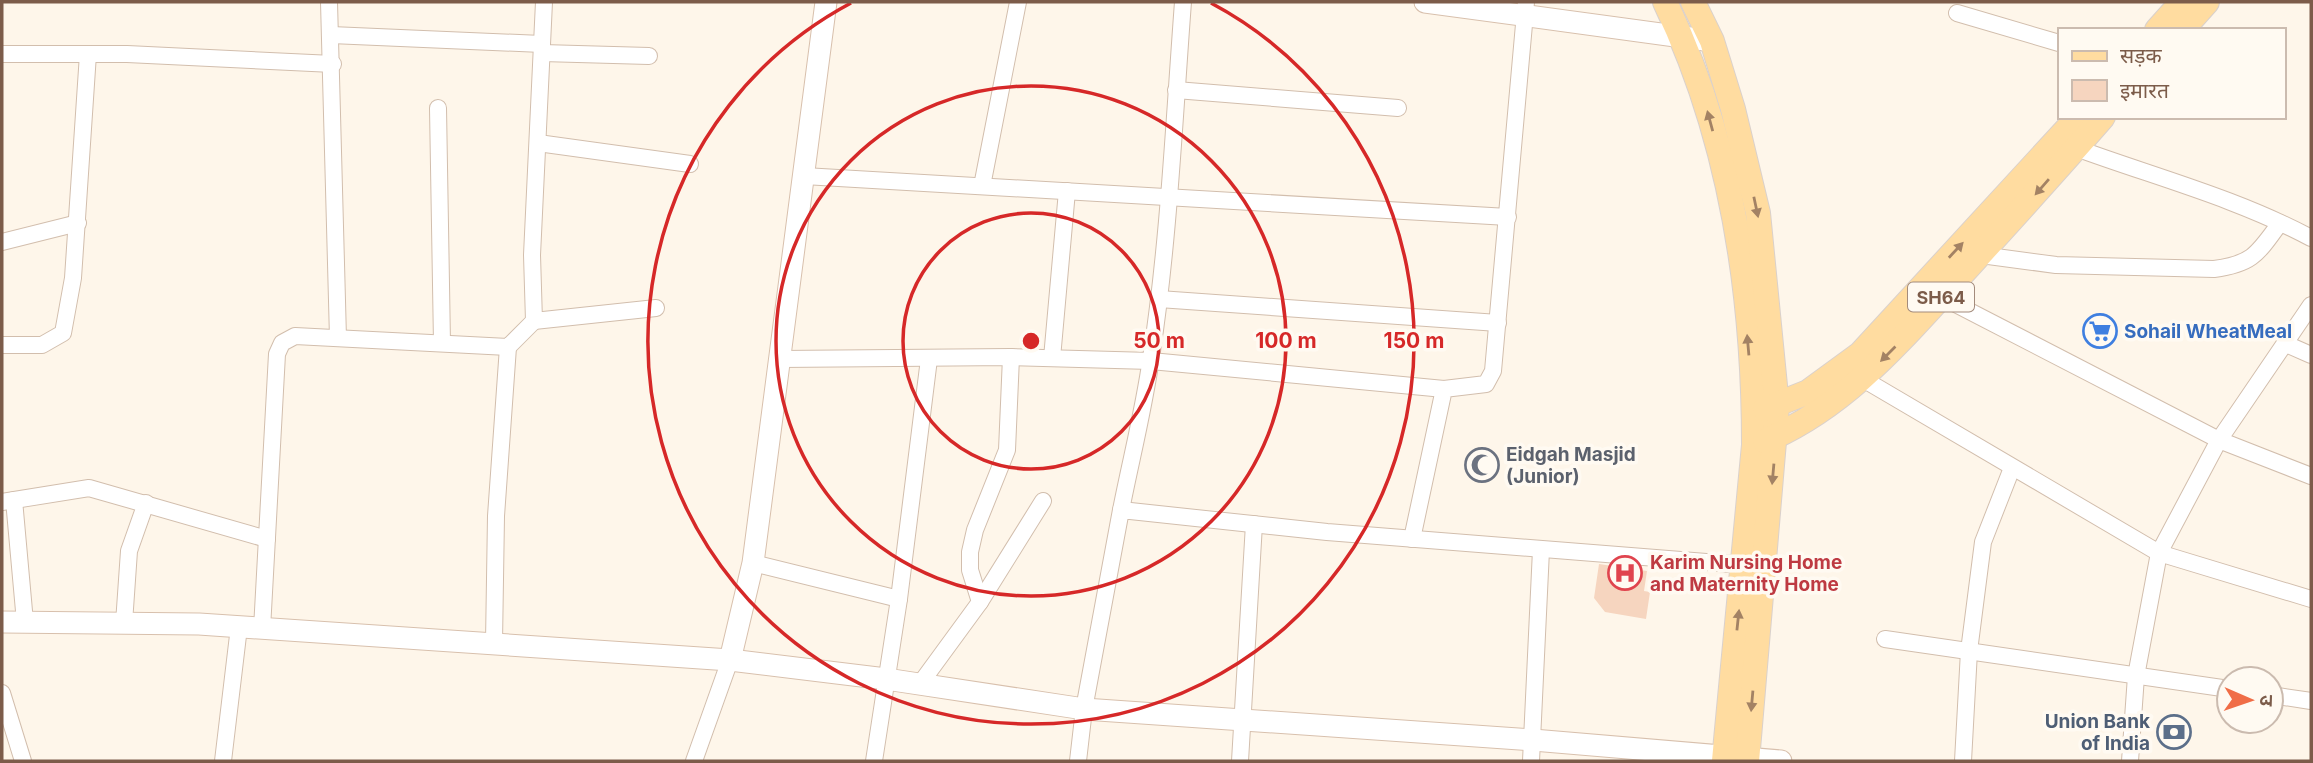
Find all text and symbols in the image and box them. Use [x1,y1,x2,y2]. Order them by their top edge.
legend [2058,28,2285,119]
text: सड़क [2120,43,2162,68]
text: इमारत [2120,78,2170,103]
one-way arrow [1705,110,1715,131]
one-way arrow [2035,178,2050,196]
one-way arrow [1750,196,1761,218]
one-way arrow [1948,242,1964,259]
road number: SH64 [1908,282,1974,312]
supermarket icon: Sohail WheatMeal [2081,312,2119,350]
place label: Sohail WheatMeal [2124,320,2292,343]
text: 50 m [1133,328,1185,353]
text: 100 m [1255,328,1317,353]
text: 150 m [1384,328,1444,353]
centre of rings [1019,329,1043,353]
one-way arrow [1742,333,1753,355]
one-way arrow [1880,346,1897,362]
place label: Eidgah Masjid (Junior) [1506,443,1636,488]
mosque icon: Eidgah Masjid (Junior) [1463,446,1501,484]
one-way arrow [1767,463,1778,485]
place label: Karim Nursing Home and Maternity Home [1650,551,1842,596]
hospital icon: Karim Nursing Home and Maternity Home [1606,554,1644,592]
one-way arrow [1733,609,1744,631]
north arrow [2215,665,2285,735]
one-way arrow [1746,690,1757,712]
text: उ [2255,695,2278,707]
place label: Union Bank of India [2045,710,2150,755]
bank icon: Union Bank of India [2155,713,2193,751]

